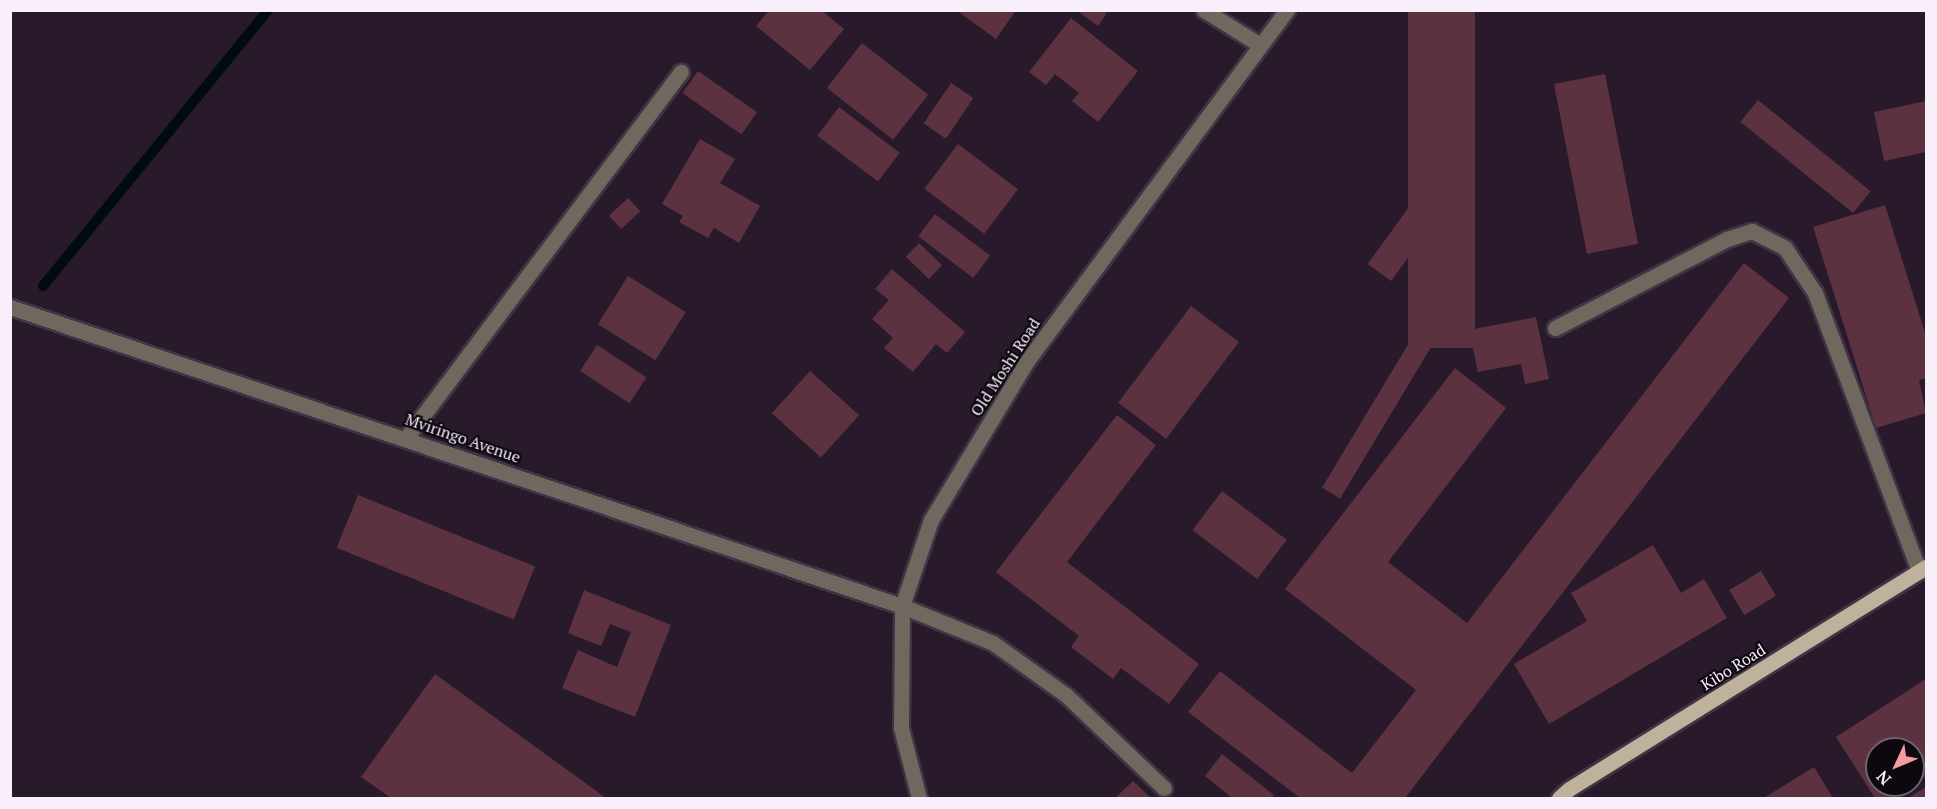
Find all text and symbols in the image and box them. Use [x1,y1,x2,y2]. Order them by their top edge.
street label: Old Moshi Road [966,314,1044,420]
street label: Mviringo Avenue [403,409,523,467]
street label: Kibo Road [1697,640,1769,694]
north arrow [1865,737,1925,797]
text: N [1871,766,1896,790]

